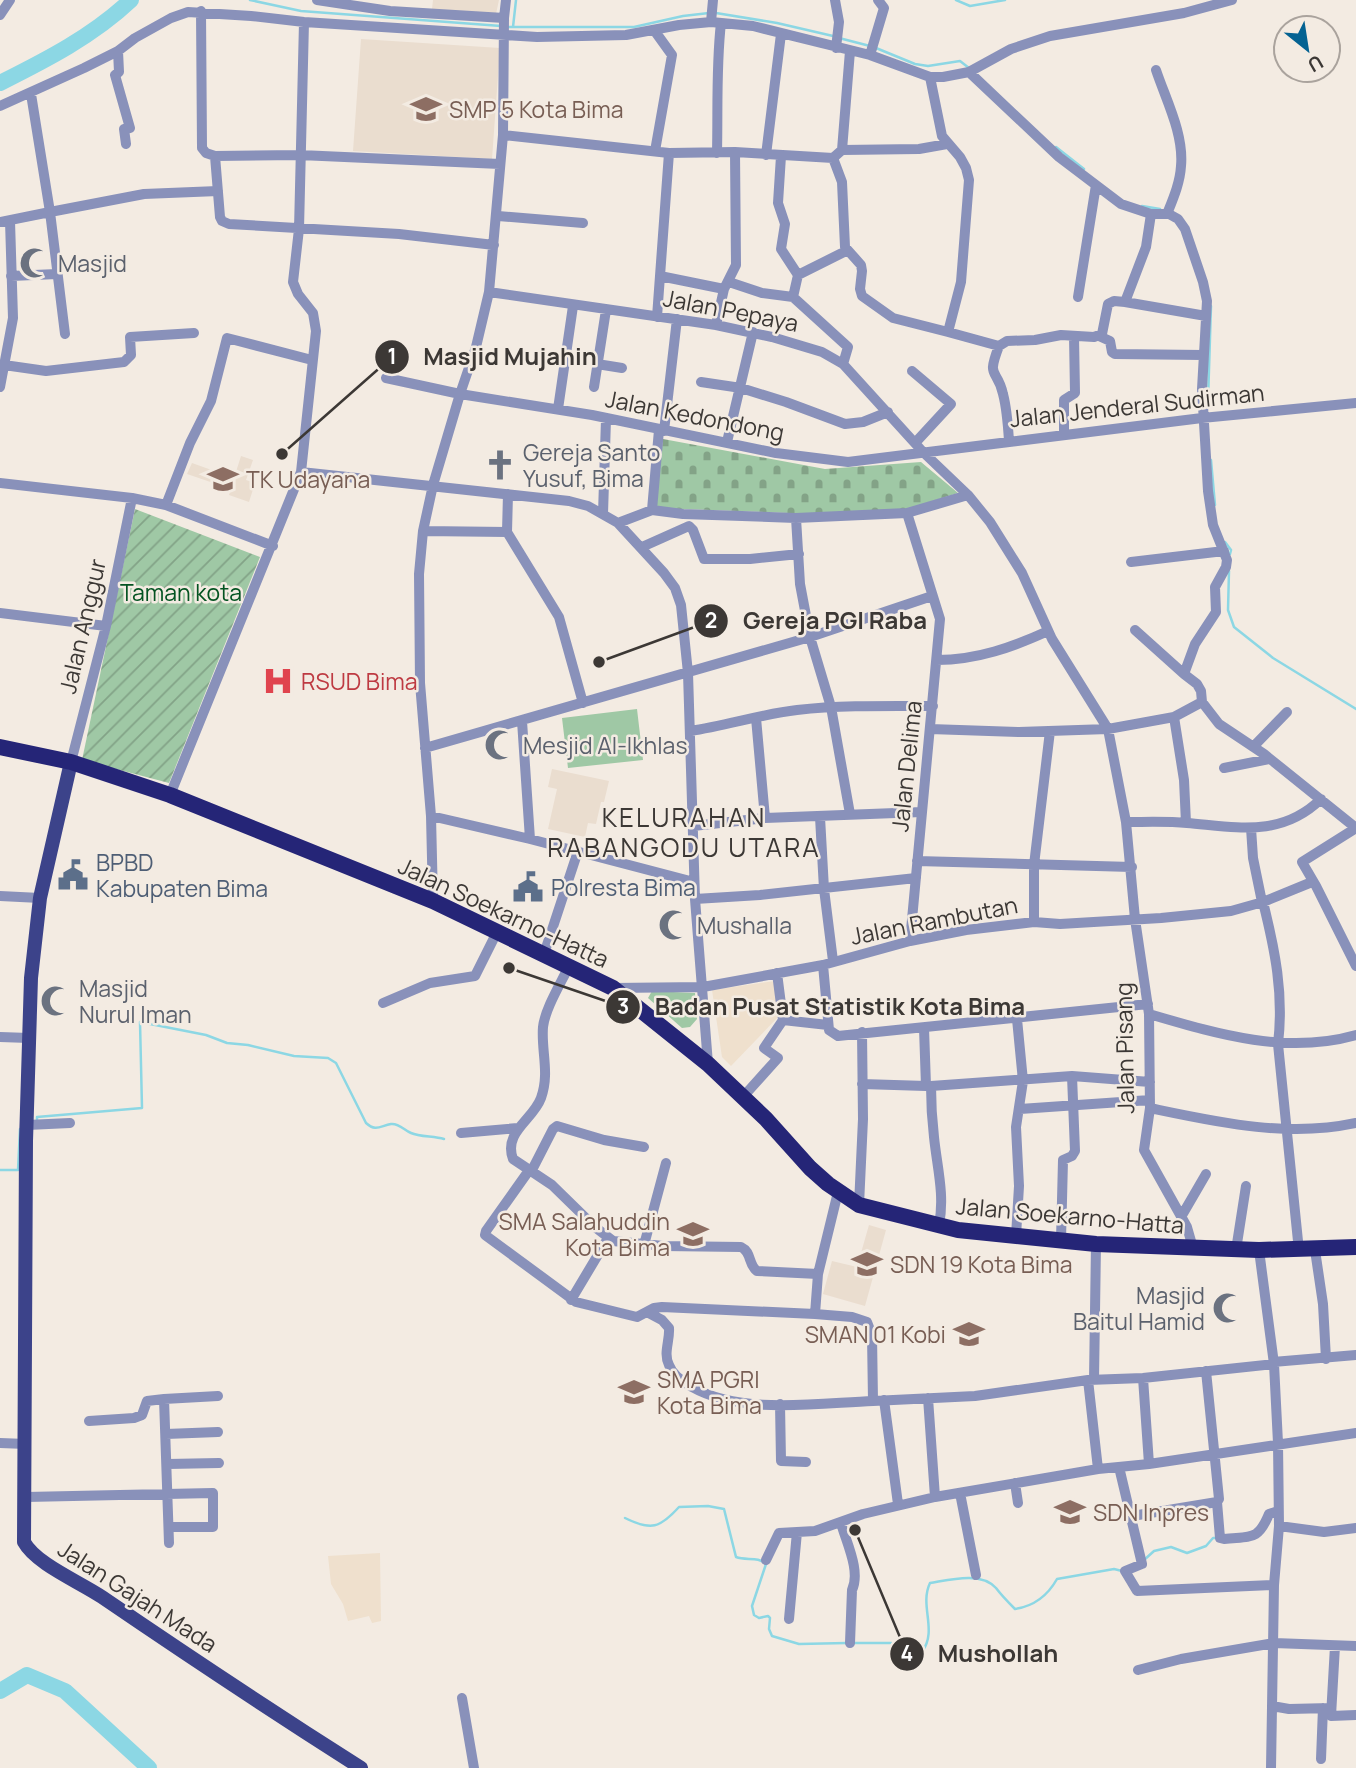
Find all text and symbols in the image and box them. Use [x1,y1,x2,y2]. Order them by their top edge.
north arrow [1272,14,1342,84]
text: U [1303,49,1328,78]
school or university icon: SMP 5 Kota Bima [409,92,443,126]
place label: SMP 5 Kota Bima [449,93,624,125]
mosque icon: Masjid [18,246,52,280]
place label: Masjid [58,247,127,279]
street label: Jalan Pepaya [661,281,801,339]
callout: Masjid Mujahin [374,334,611,379]
text: Masjid Mujahin [423,339,597,372]
text: 1 [387,342,397,370]
street label: Jalan Jenderal Sudirman [1008,376,1266,434]
street label: Jalan Kedondong [603,382,787,448]
place label: Gereja Santo Yusuf, Bima [523,436,660,494]
church icon: Gereja Santo Yusuf, Bima [483,448,517,482]
school or university icon: TK Udayana [206,462,240,496]
place label: TK Udayana [246,463,370,495]
street label: Jalan Anggur [51,556,113,696]
park label: Taman kota [120,576,242,608]
callout: Gereja PGI Raba [694,598,941,643]
text: Gereja PGI Raba [743,603,927,636]
text: 2 [705,606,717,634]
hospital icon: RSUD Bima [261,664,295,698]
place label: RSUD Bima [301,665,418,697]
street label: Jalan Delima [883,699,929,833]
mosque icon: Mesjid Al-Ikhlas [483,728,517,762]
place label: Mesjid Al-Ikhlas [523,729,687,761]
district label: KELURAHAN RABANGODU UTARA [547,799,821,865]
place label: BPBD Kabupaten Bima [96,846,268,904]
street label: Jalan Soekarno-Hatta [394,849,614,975]
public building icon: BPBD Kabupaten Bima [56,858,90,892]
public building icon: Polresta Bima [511,870,545,904]
place label: Polresta Bima [551,871,696,903]
street label: Jalan Rambutan [848,888,1020,952]
mosque icon: Mushalla [657,908,691,942]
place label: Mushalla [697,909,792,941]
place label: Masjid Nurul Iman [79,972,192,1030]
street label: Jalan Pisang [1107,982,1141,1114]
mosque icon: Masjid Nurul Iman [39,984,73,1018]
callout: Badan Pusat Statistik Kota Bima [606,984,1039,1029]
text: Badan Pusat Statistik Kota Bima [655,989,1025,1022]
text: 3 [617,992,629,1020]
street label: Jalan Soekarno-Hatta [955,1189,1185,1241]
place label: SMA Salahuddin Kota Bima [499,1205,670,1263]
school or university icon: SMA Salahuddin Kota Bima [676,1217,710,1251]
school or university icon: SDN 19 Kota Bima [850,1247,884,1281]
place label: SDN 19 Kota Bima [890,1248,1072,1280]
place label: Masjid Baitul Hamid [1073,1279,1205,1337]
mosque icon: Masjid Baitul Hamid [1211,1291,1245,1325]
school or university icon: SMAN 01 Kobi [952,1317,986,1351]
place label: SMAN 01 Kobi [805,1318,946,1350]
place label: SMA PGRI Kota Bima [657,1363,762,1421]
school or university icon: SMA PGRI Kota Bima [617,1375,651,1409]
school or university icon: SDN Inpres [1053,1495,1087,1529]
place label: SDN Inpres [1093,1496,1209,1528]
street label: Jalan Gajah Mada [52,1532,224,1660]
callout: Mushollah [889,1632,1073,1677]
text: Mushollah [938,1636,1058,1669]
text: 4 [901,1639,913,1667]

